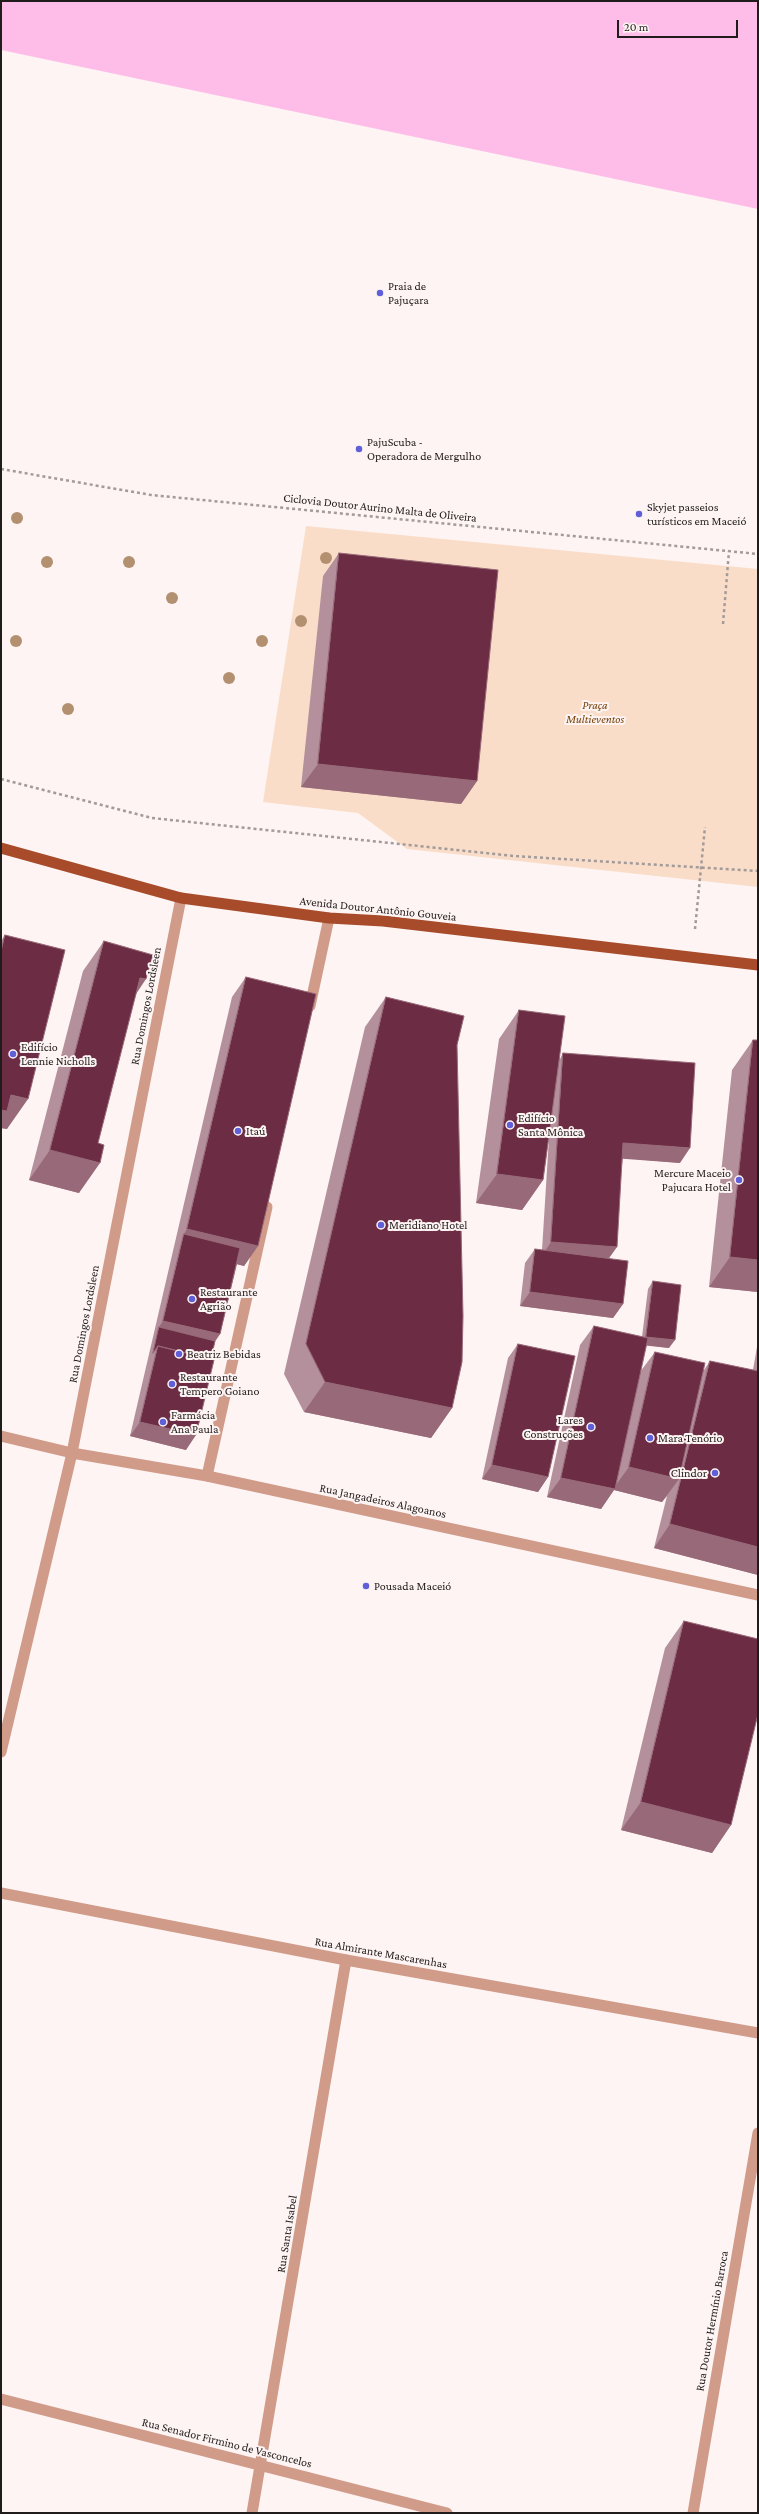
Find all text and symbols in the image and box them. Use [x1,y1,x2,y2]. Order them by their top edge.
scale bar [619,12,740,38]
text: 20 m [624,20,648,34]
place label: Praia de Pajuçara [388,279,429,307]
marker: Praia de Pajuçara [375,288,385,298]
place label: PajuScuba - Operadora de Mergulho [367,435,481,463]
marker: PajuScuba - Operadora de Mergulho [354,444,364,454]
street label: Ciclovia Doutor Aurino Malta de Oliveira [283,491,477,525]
place label: Skyjet passeios turísticos em Maceió [647,500,746,528]
marker: Skyjet passeios turísticos em Maceió [634,509,644,519]
park label: Praça Multieventos [566,698,624,726]
street label: Avenida Doutor Antônio Gouveia [299,894,457,924]
street label: Rua Domingos Lordsleen [128,946,164,1066]
place label: Edifício Lennie Nicholls [21,1040,95,1068]
marker: Edifício Lennie Nicholls [8,1049,18,1059]
place label: Edifício Santa Mônica [518,1111,583,1139]
marker: Edifício Santa Mônica [505,1120,515,1130]
place label: Itaú [246,1124,265,1138]
marker: Itaú [233,1126,243,1136]
place label: Mercure Maceio Pajucara Hotel [654,1166,731,1194]
marker: Mercure Maceio Pajucara Hotel [734,1175,744,1185]
place label: Meridiano Hotel [389,1218,467,1232]
marker: Meridiano Hotel [376,1220,386,1230]
street label: Rua Domingos Lordsleen [66,1264,102,1384]
place label: Restaurante Agrião [200,1285,258,1313]
marker: Restaurante Agrião [187,1294,197,1304]
place label: Beatriz Bebidas [187,1347,261,1361]
marker: Beatriz Bebidas [174,1349,184,1359]
place label: Restaurante Tempero Goiano [180,1370,259,1398]
marker: Restaurante Tempero Goiano [167,1379,177,1389]
place label: Farmácia Ana Paula [171,1408,219,1436]
place label: Lares Construções [523,1413,583,1441]
marker: Farmácia Ana Paula [158,1417,168,1427]
marker: Lares Construções [586,1422,596,1432]
place label: Mara Tenório [658,1431,722,1445]
marker: Mara Tenório [645,1433,655,1443]
place label: Clindor [671,1466,707,1480]
marker: Clindor [710,1468,720,1478]
street label: Rua Jangadeiros Alagoanos [318,1481,448,1521]
place label: Pousada Maceió [374,1579,451,1593]
marker: Pousada Maceió [361,1581,371,1591]
street label: Rua Almirante Mascarenhas [314,1934,448,1972]
street label: Rua Santa Isabel [274,2194,300,2274]
street label: Rua Doutor Hermínio Barroca [693,2250,731,2392]
street label: Rua Senador Firmino de Vasconcelos [140,2415,314,2471]

